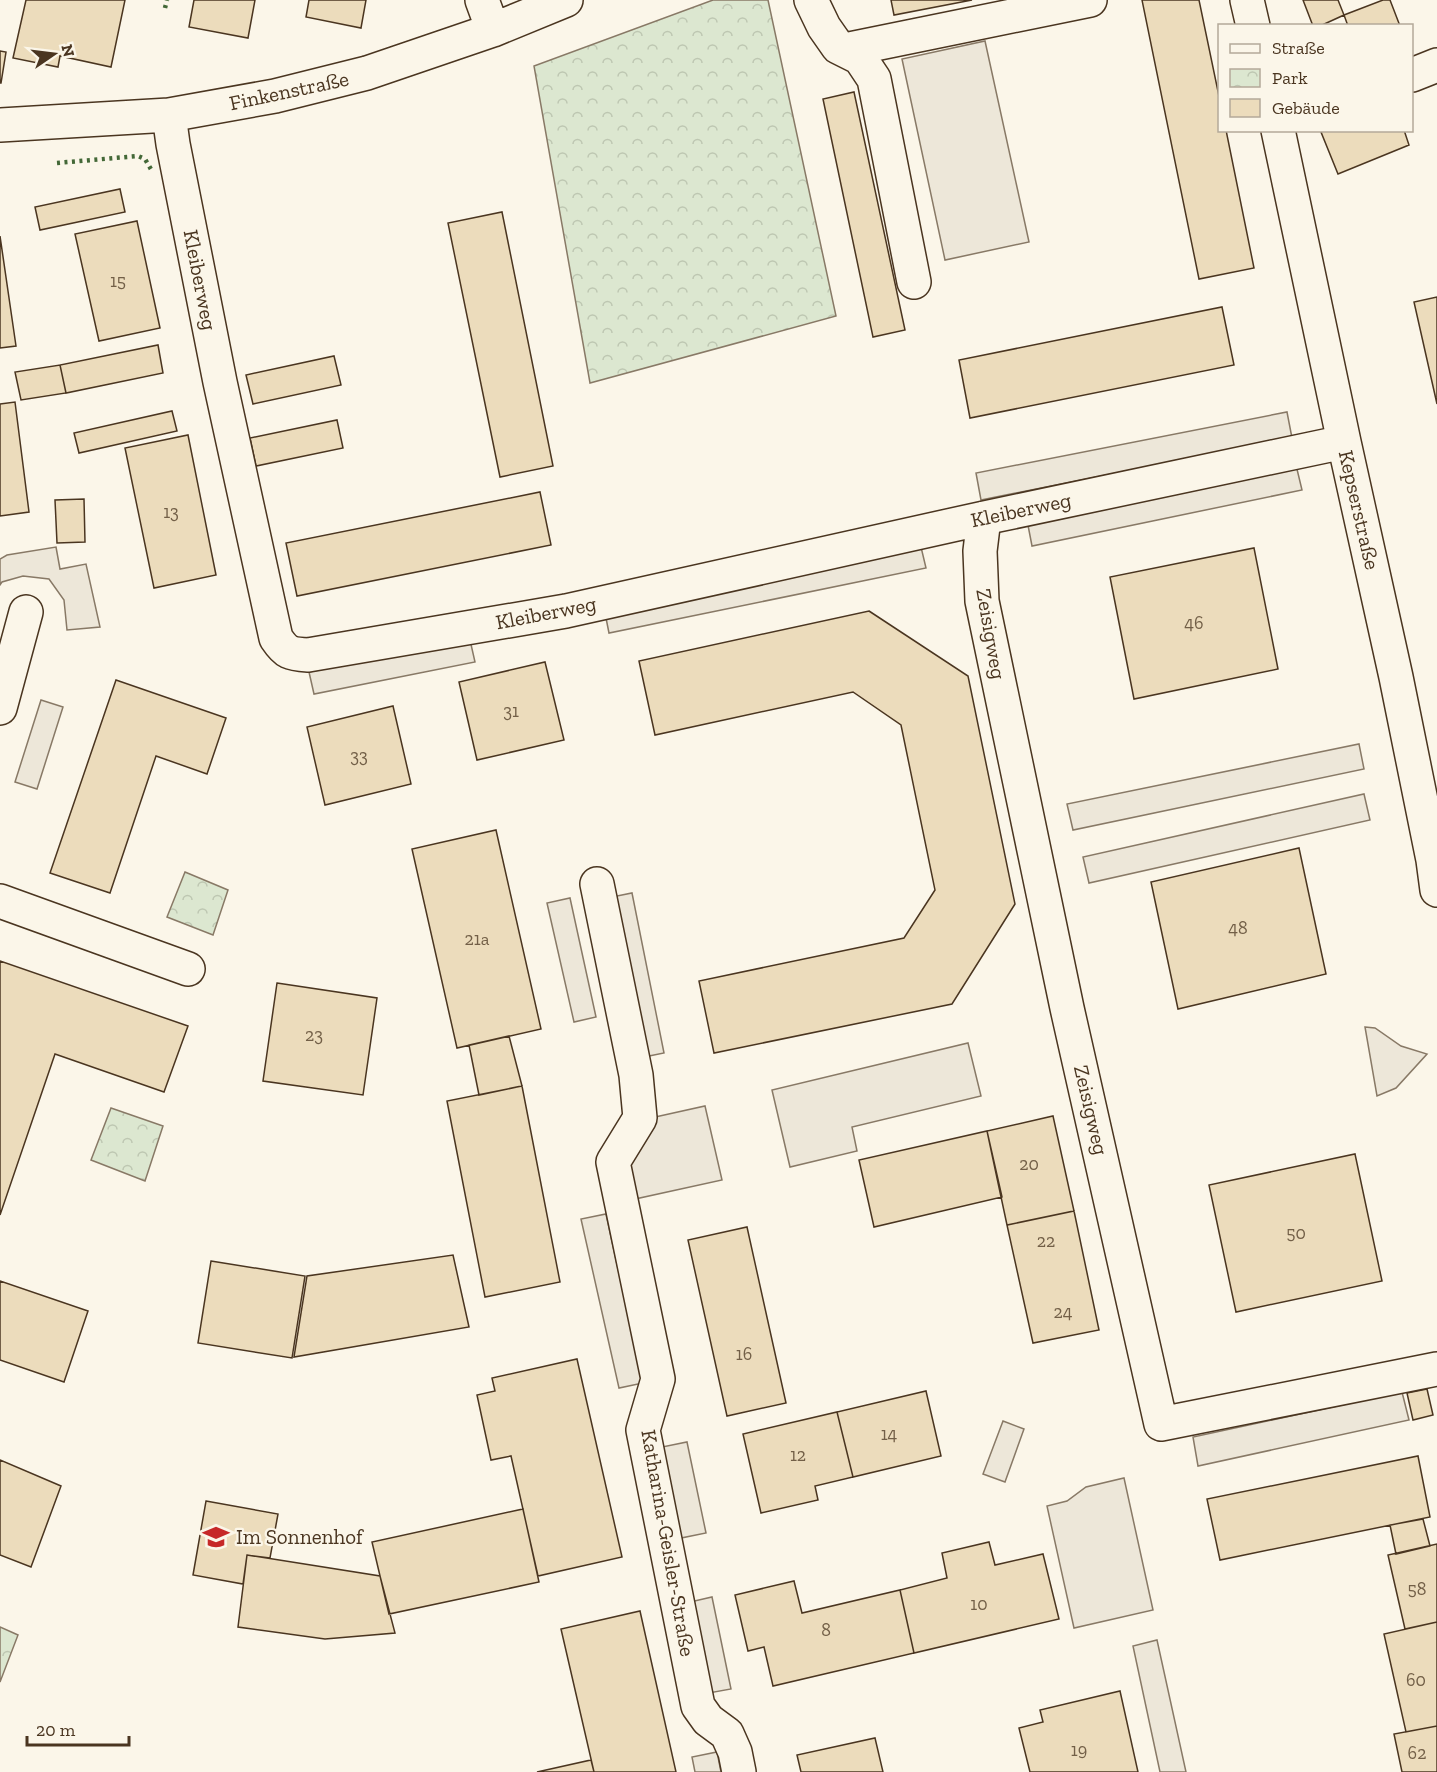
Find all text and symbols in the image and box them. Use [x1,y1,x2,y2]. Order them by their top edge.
north arrow [24,24,84,84]
legend [1218,24,1413,132]
text: Straße [1272,37,1325,59]
text: N [57,42,79,59]
street label: Finkenstraße [227,66,351,115]
text: Park [1272,67,1308,89]
text: Gebäude [1272,97,1340,119]
street label: Kleiberweg [178,227,223,333]
house number: 15 [110,270,126,292]
street label: Kepserstraße [1334,448,1385,572]
street label: Kleiberweg [968,487,1074,532]
house number: 13 [163,501,179,523]
street label: Zeisigweg [971,587,1012,682]
street label: Kleiberweg [493,590,599,635]
house number: 46 [1184,612,1204,634]
house number: 31 [503,700,519,722]
house number: 33 [350,745,368,767]
house number: 48 [1228,917,1248,939]
house number: 21a [465,928,490,950]
house number: 23 [305,1024,323,1046]
street label: Zeisigweg [1069,1062,1114,1158]
house number: 20 [1019,1153,1039,1175]
house number: 50 [1286,1222,1306,1244]
house number: 22 [1037,1230,1055,1252]
house number: 24 [1054,1301,1073,1323]
house number: 16 [736,1343,752,1365]
house number: 14 [881,1423,898,1445]
street label: Katharina-Geisler-Straße [636,1428,701,1658]
house number: 12 [790,1444,806,1466]
school or university icon: Im Sonnenhof [201,1522,231,1552]
place label: Im Sonnenhof [236,1524,364,1549]
house number: 58 [1408,1578,1426,1600]
house number: 10 [970,1593,988,1615]
house number: 8 [821,1619,831,1641]
house number: 60 [1406,1669,1426,1691]
scale bar [27,1709,129,1747]
text: 20 m [36,1719,76,1741]
house number: 19 [1071,1739,1087,1761]
house number: 62 [1408,1742,1426,1764]

